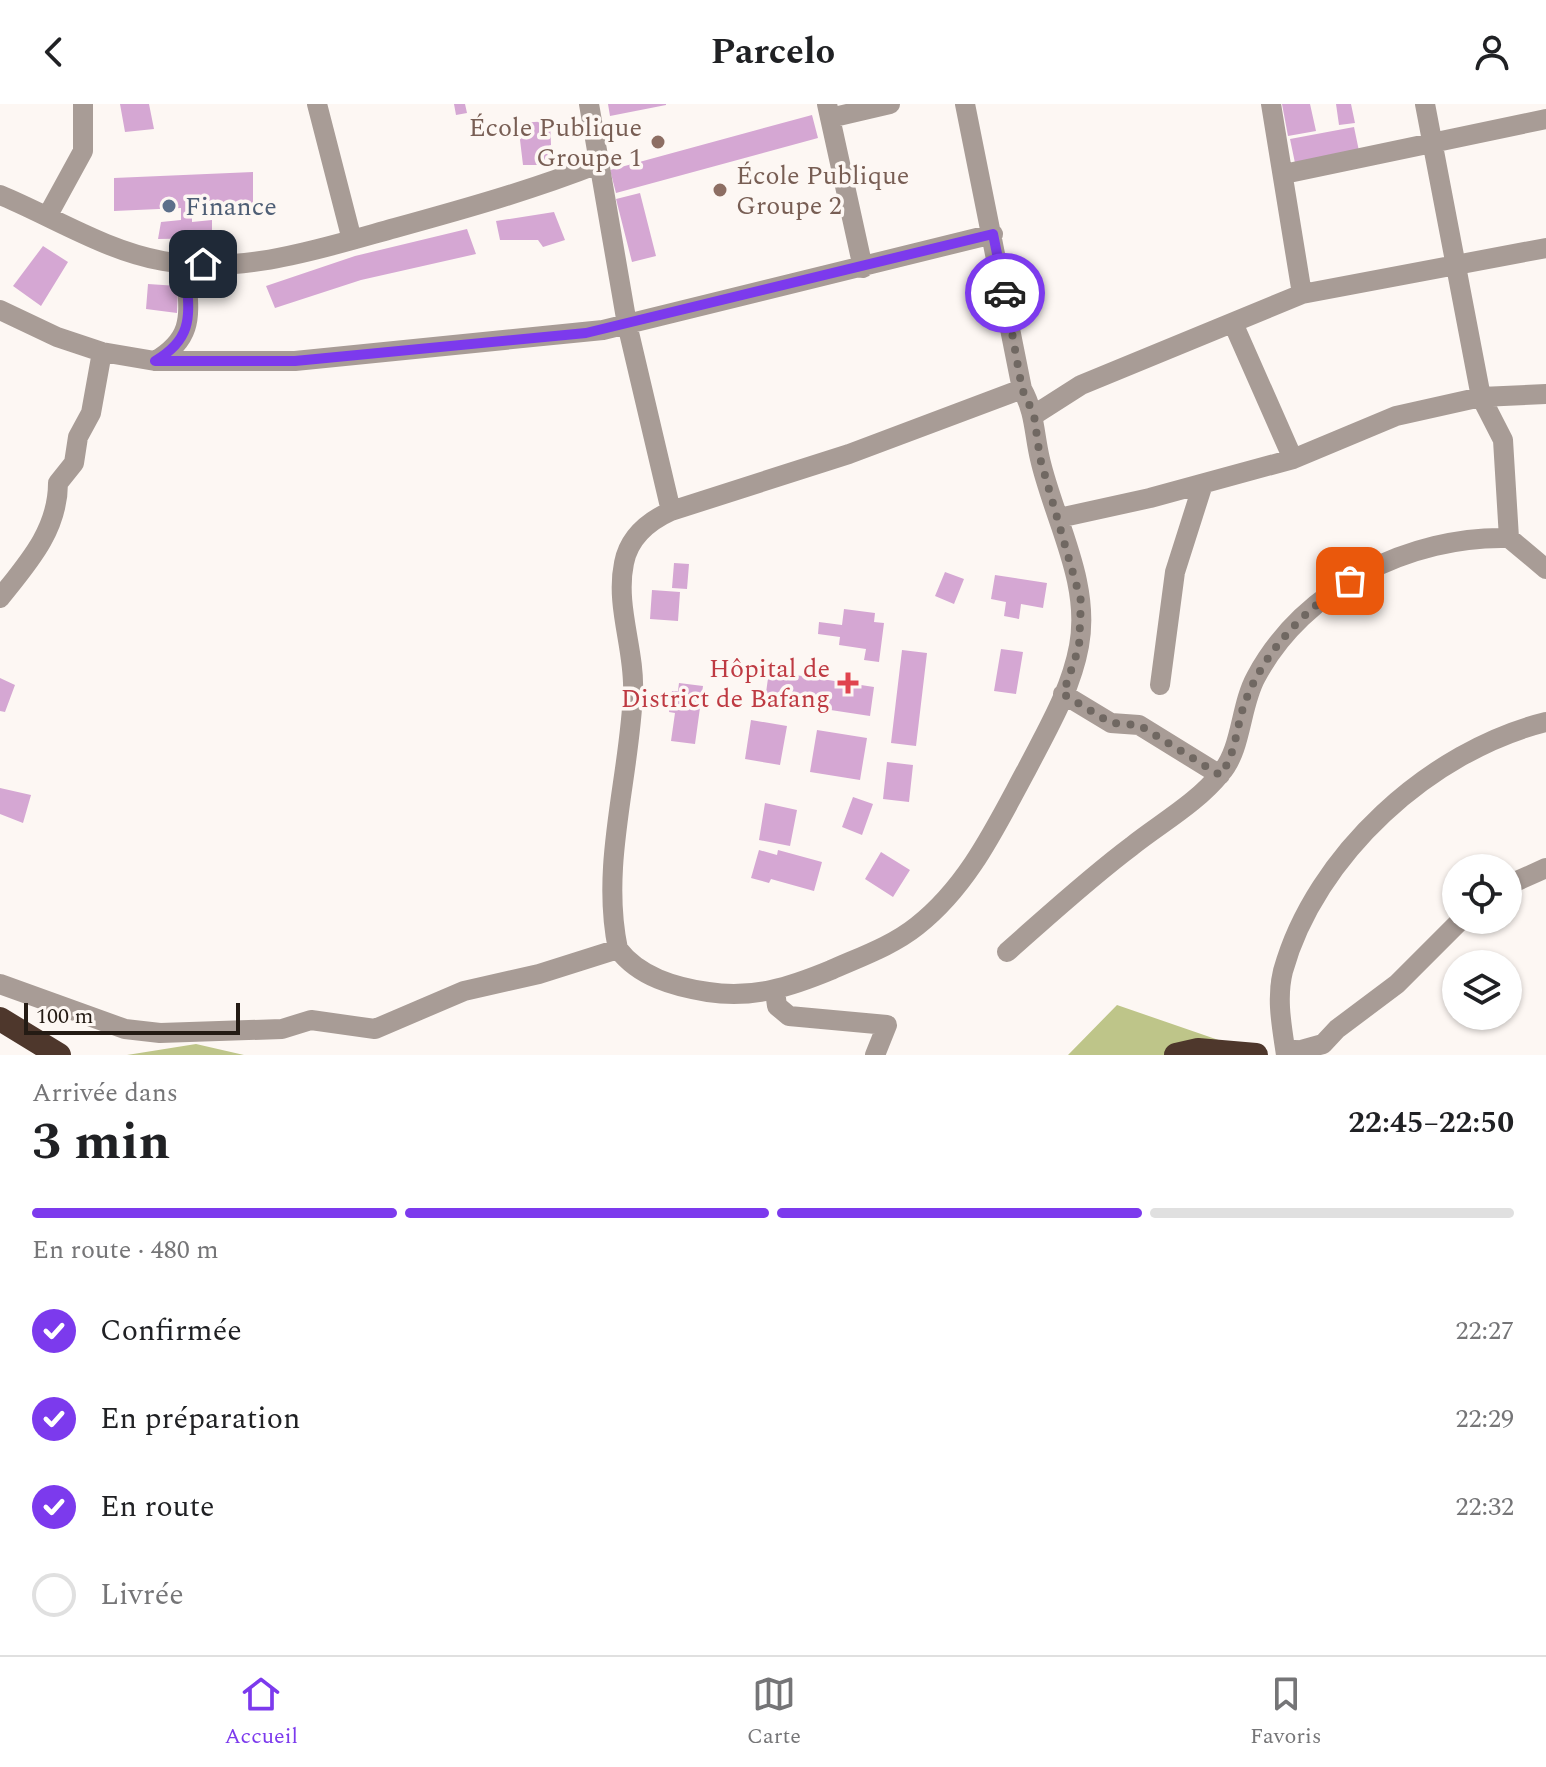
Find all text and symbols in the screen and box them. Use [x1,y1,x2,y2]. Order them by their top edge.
text: Parcelo [711,25,835,80]
icon: back [32,30,76,74]
icon: person [1470,30,1514,74]
place label: École Publique Groupe 1 [469,108,642,178]
marker: École Publique Groupe 1 [649,133,667,151]
place label: École Publique Groupe 2 [736,156,909,226]
marker: École Publique Groupe 2 [711,181,729,199]
place label: Finance [185,187,277,227]
marker: Finance [160,197,178,215]
pin [169,230,237,298]
icon: home [181,242,225,286]
courier [965,253,1045,333]
icon: car [983,271,1027,315]
pin [1316,547,1384,615]
icon: bag [1328,559,1372,603]
place label: Hôpital de District de Bafang [621,649,830,719]
marker: Hôpital de District de Bafang [837,672,859,694]
map controls [1442,854,1522,1030]
button: locate [1442,854,1522,934]
button: layers [1442,950,1522,1030]
scale bar [24,999,240,1035]
text: 100 m [36,1000,93,1033]
text: Arrivée dans [32,1073,178,1113]
text: 22:45–22:50 [1348,1100,1514,1146]
text: 3 min [32,1103,170,1182]
text: En route · 480 m [32,1230,219,1270]
text: Confirmée [100,1308,242,1354]
icon: check [32,1309,76,1353]
text: 22:27 [1455,1311,1514,1351]
text: En préparation [100,1396,300,1442]
icon: check [32,1397,76,1441]
text: 22:29 [1455,1399,1514,1439]
text: En route [100,1484,215,1530]
icon: check [32,1485,76,1529]
text: 22:32 [1455,1487,1514,1527]
text: Livrée [100,1572,184,1618]
tab: Accueil [225,1672,298,1753]
tab: Carte [747,1672,801,1753]
tab: Favoris [1250,1672,1321,1753]

